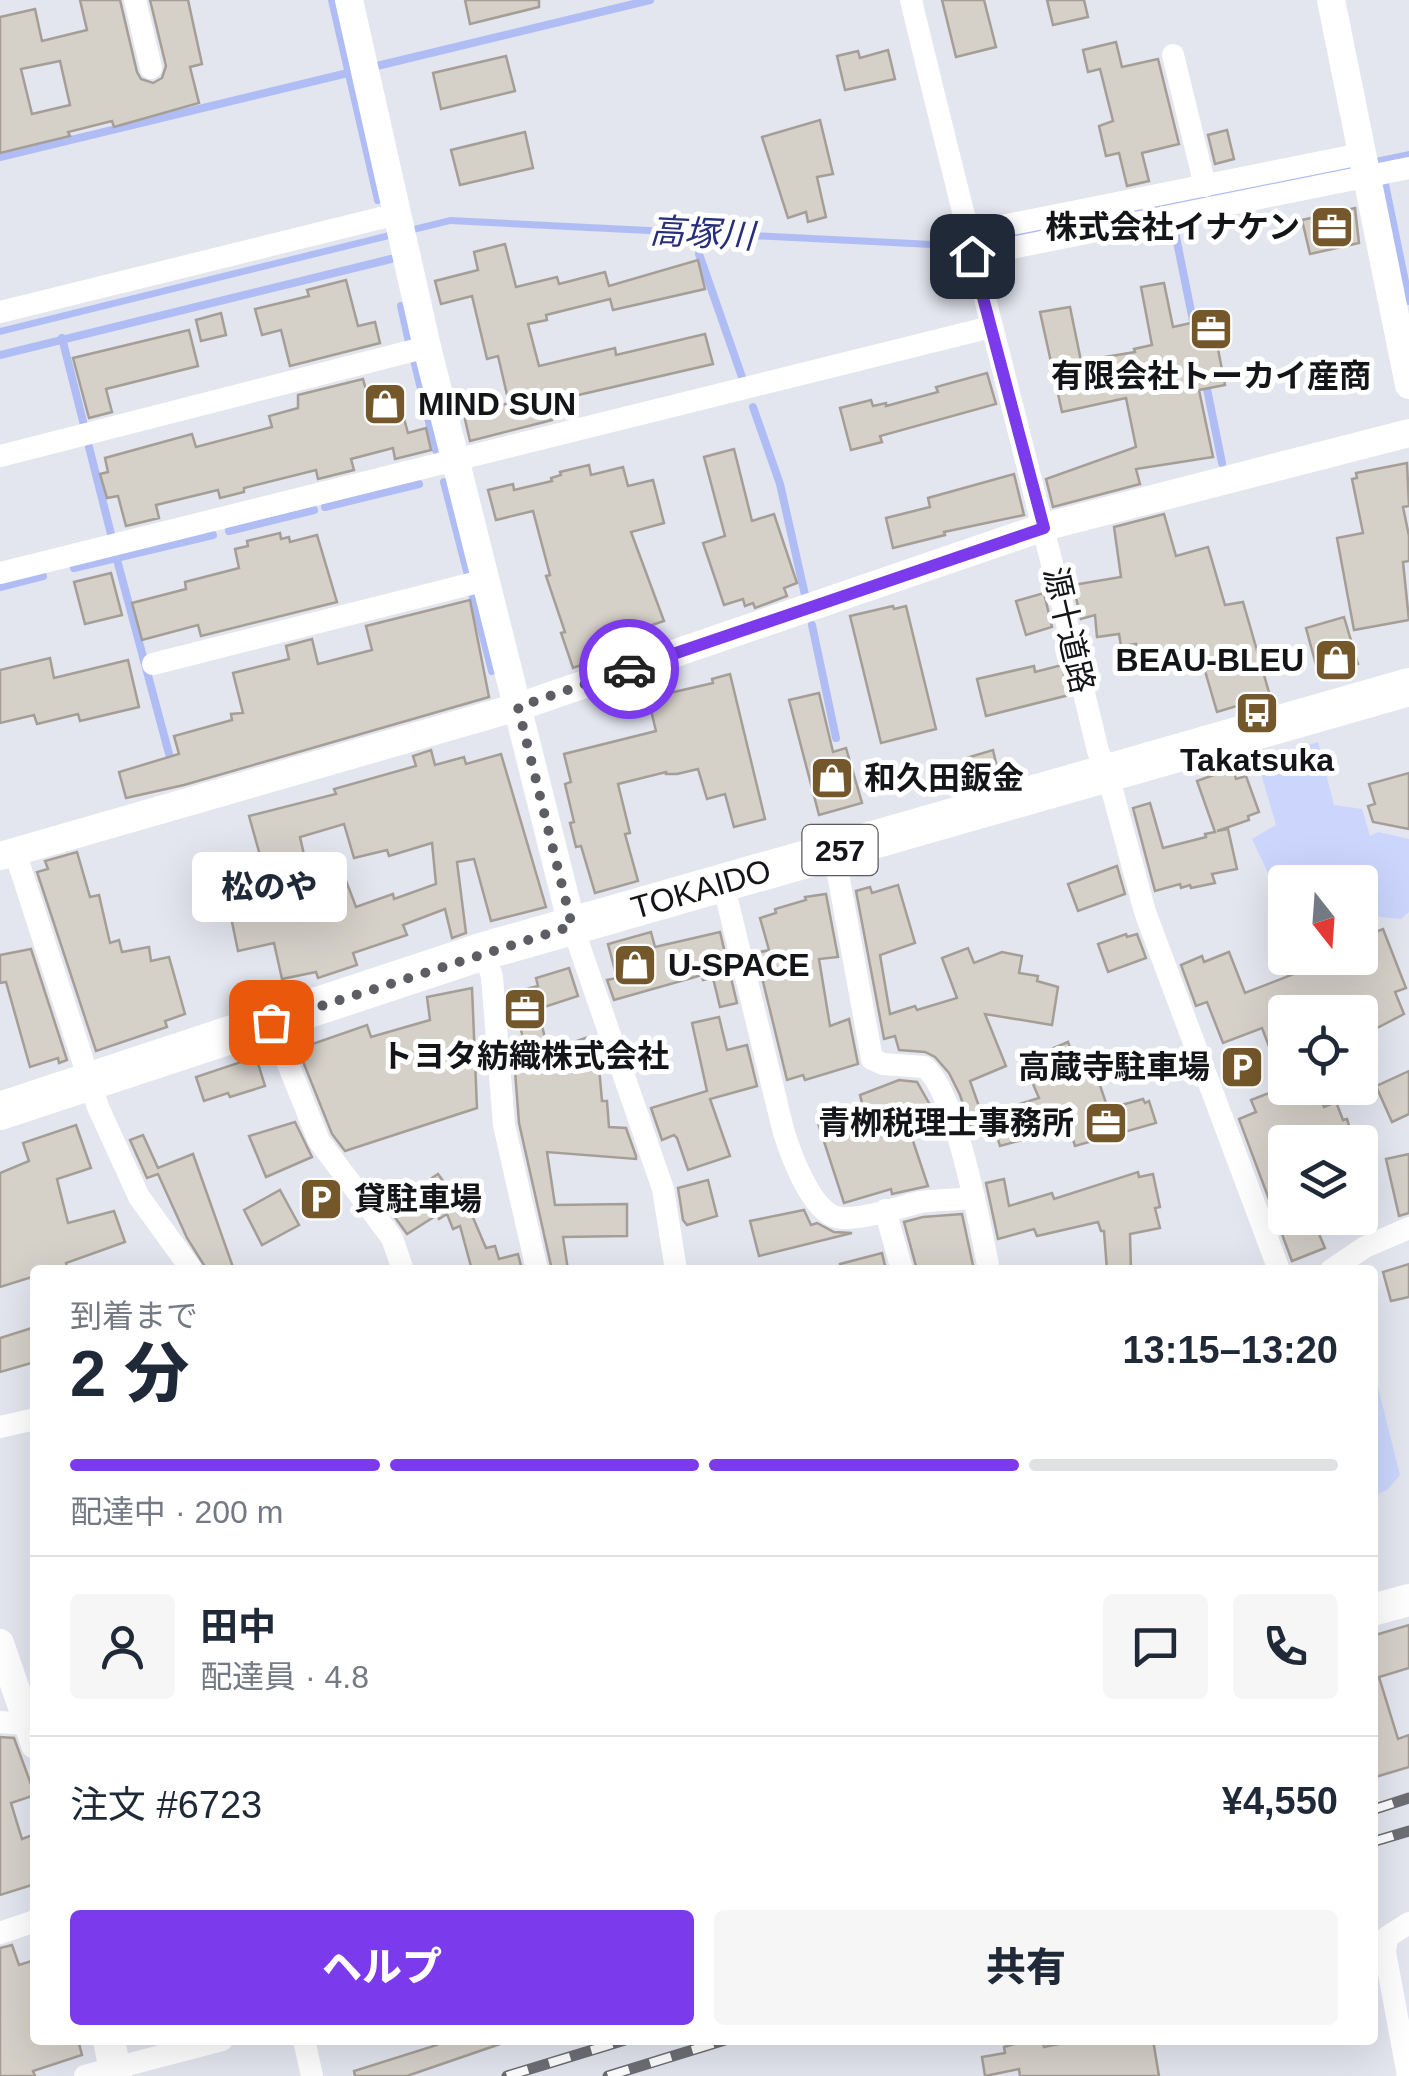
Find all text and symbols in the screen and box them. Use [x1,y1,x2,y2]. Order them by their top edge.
office icon: 株式会社イナケン [1309,204,1355,250]
place label: 株式会社イナケン [1046,209,1300,245]
water label: 高塚川 [649,211,759,255]
pin [930,214,1015,299]
icon: home [945,229,1000,284]
office icon: 有限会社トーカイ産商 [1188,306,1234,352]
place label: 有限会社トーカイ産商 [1051,358,1371,394]
shop icon: MIND SUN [362,381,408,427]
place label: MIND SUN [418,386,576,422]
street label: 源十道路 [1037,564,1101,696]
courier [579,619,679,719]
shop icon: BEAU-BLEU [1313,637,1359,683]
icon: car [602,642,657,697]
place label: BEAU-BLEU [1116,642,1304,678]
bus stop icon: Takatsuka [1234,690,1280,736]
place label: Takatsuka [1180,742,1334,778]
shop icon: 和久田鈑金 [809,755,855,801]
place label: 和久田鈑金 [864,760,1024,796]
road number: 257 [802,825,878,875]
callout: 松のや [194,852,348,922]
street label: TOKAIDO [627,852,775,926]
north arrow [1268,865,1378,975]
map controls [1268,865,1378,1235]
text: 松のや [221,869,318,905]
shop icon: U-SPACE [612,942,658,988]
place label: U-SPACE [668,947,810,983]
pin [229,980,314,1065]
office icon: トヨタ紡織株式会社 [502,986,548,1032]
icon: bag [244,995,299,1050]
button: locate [1268,995,1378,1105]
place label: トヨタ紡織株式会社 [381,1038,669,1074]
parking icon: 高蔵寺駐車場 [1219,1044,1265,1090]
place label: 高蔵寺駐車場 [1018,1049,1210,1085]
office icon: 青栁税理士事務所 [1083,1100,1129,1146]
place label: 青栁税理士事務所 [818,1105,1074,1141]
button: layers [1268,1125,1378,1235]
parking icon: 貸駐車場 [298,1176,344,1222]
place label: 貸駐車場 [354,1181,482,1217]
text: 到着まで [70,1298,198,1334]
text: 13:15–13:20 [1122,1329,1338,1371]
text: 2 分 [70,1337,189,1410]
text: 配達中 · 200 m [70,1494,283,1530]
button: person [70,1594,175,1699]
button: chat [1103,1594,1208,1699]
button: phone [1233,1594,1338,1699]
text: 田中 [200,1606,276,1648]
text: 配達員 · 4.8 [200,1659,369,1695]
text: ¥4,550 [1222,1780,1338,1822]
text: 注文 #6723 [70,1784,262,1826]
button: ヘルプ [70,1910,694,2025]
button: 共有 [714,1910,1338,2025]

